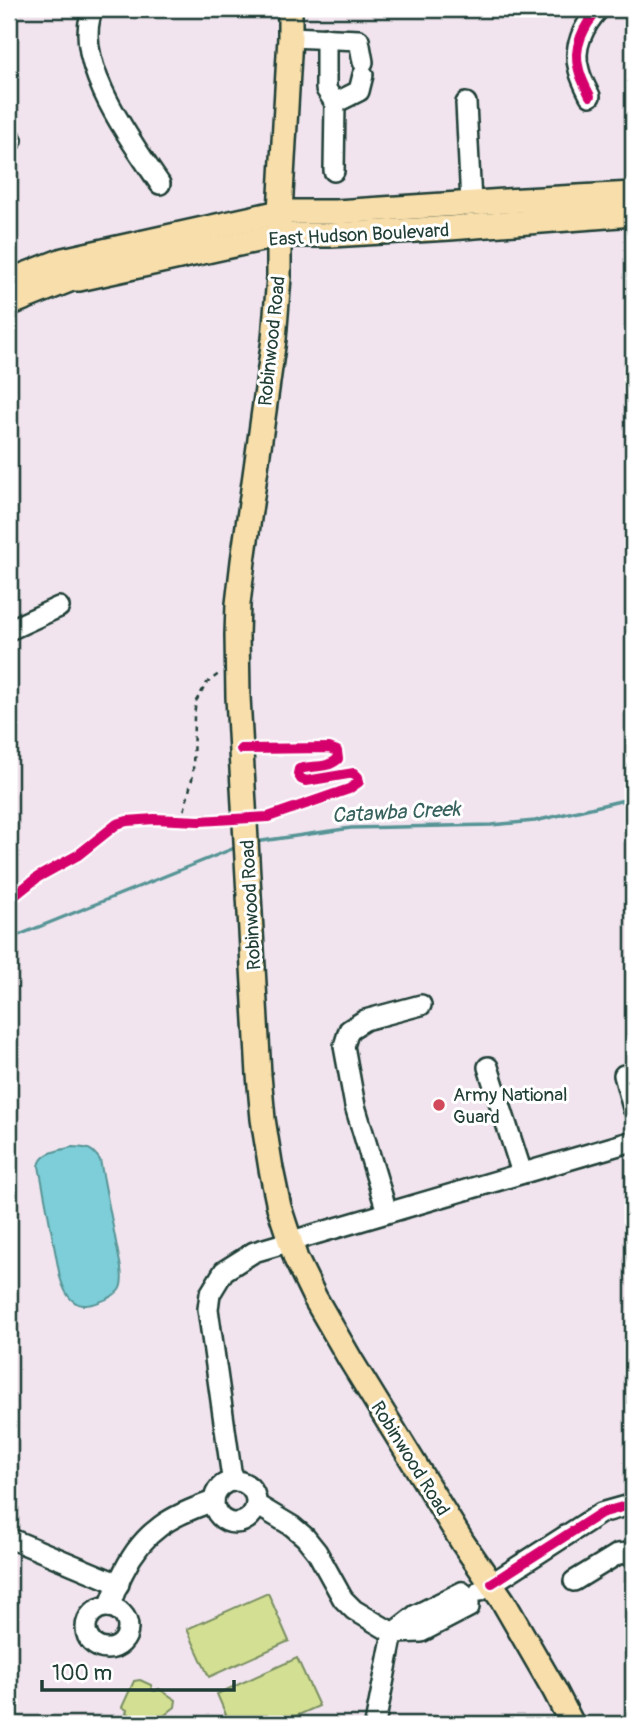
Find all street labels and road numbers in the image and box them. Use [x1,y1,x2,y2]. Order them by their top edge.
street label: East Hudson Boulevard [268,218,450,252]
street label: Robinwood Road [253,275,291,407]
street label: Robinwood Road [236,839,266,971]
street label: Robinwood Road [365,1397,455,1520]

